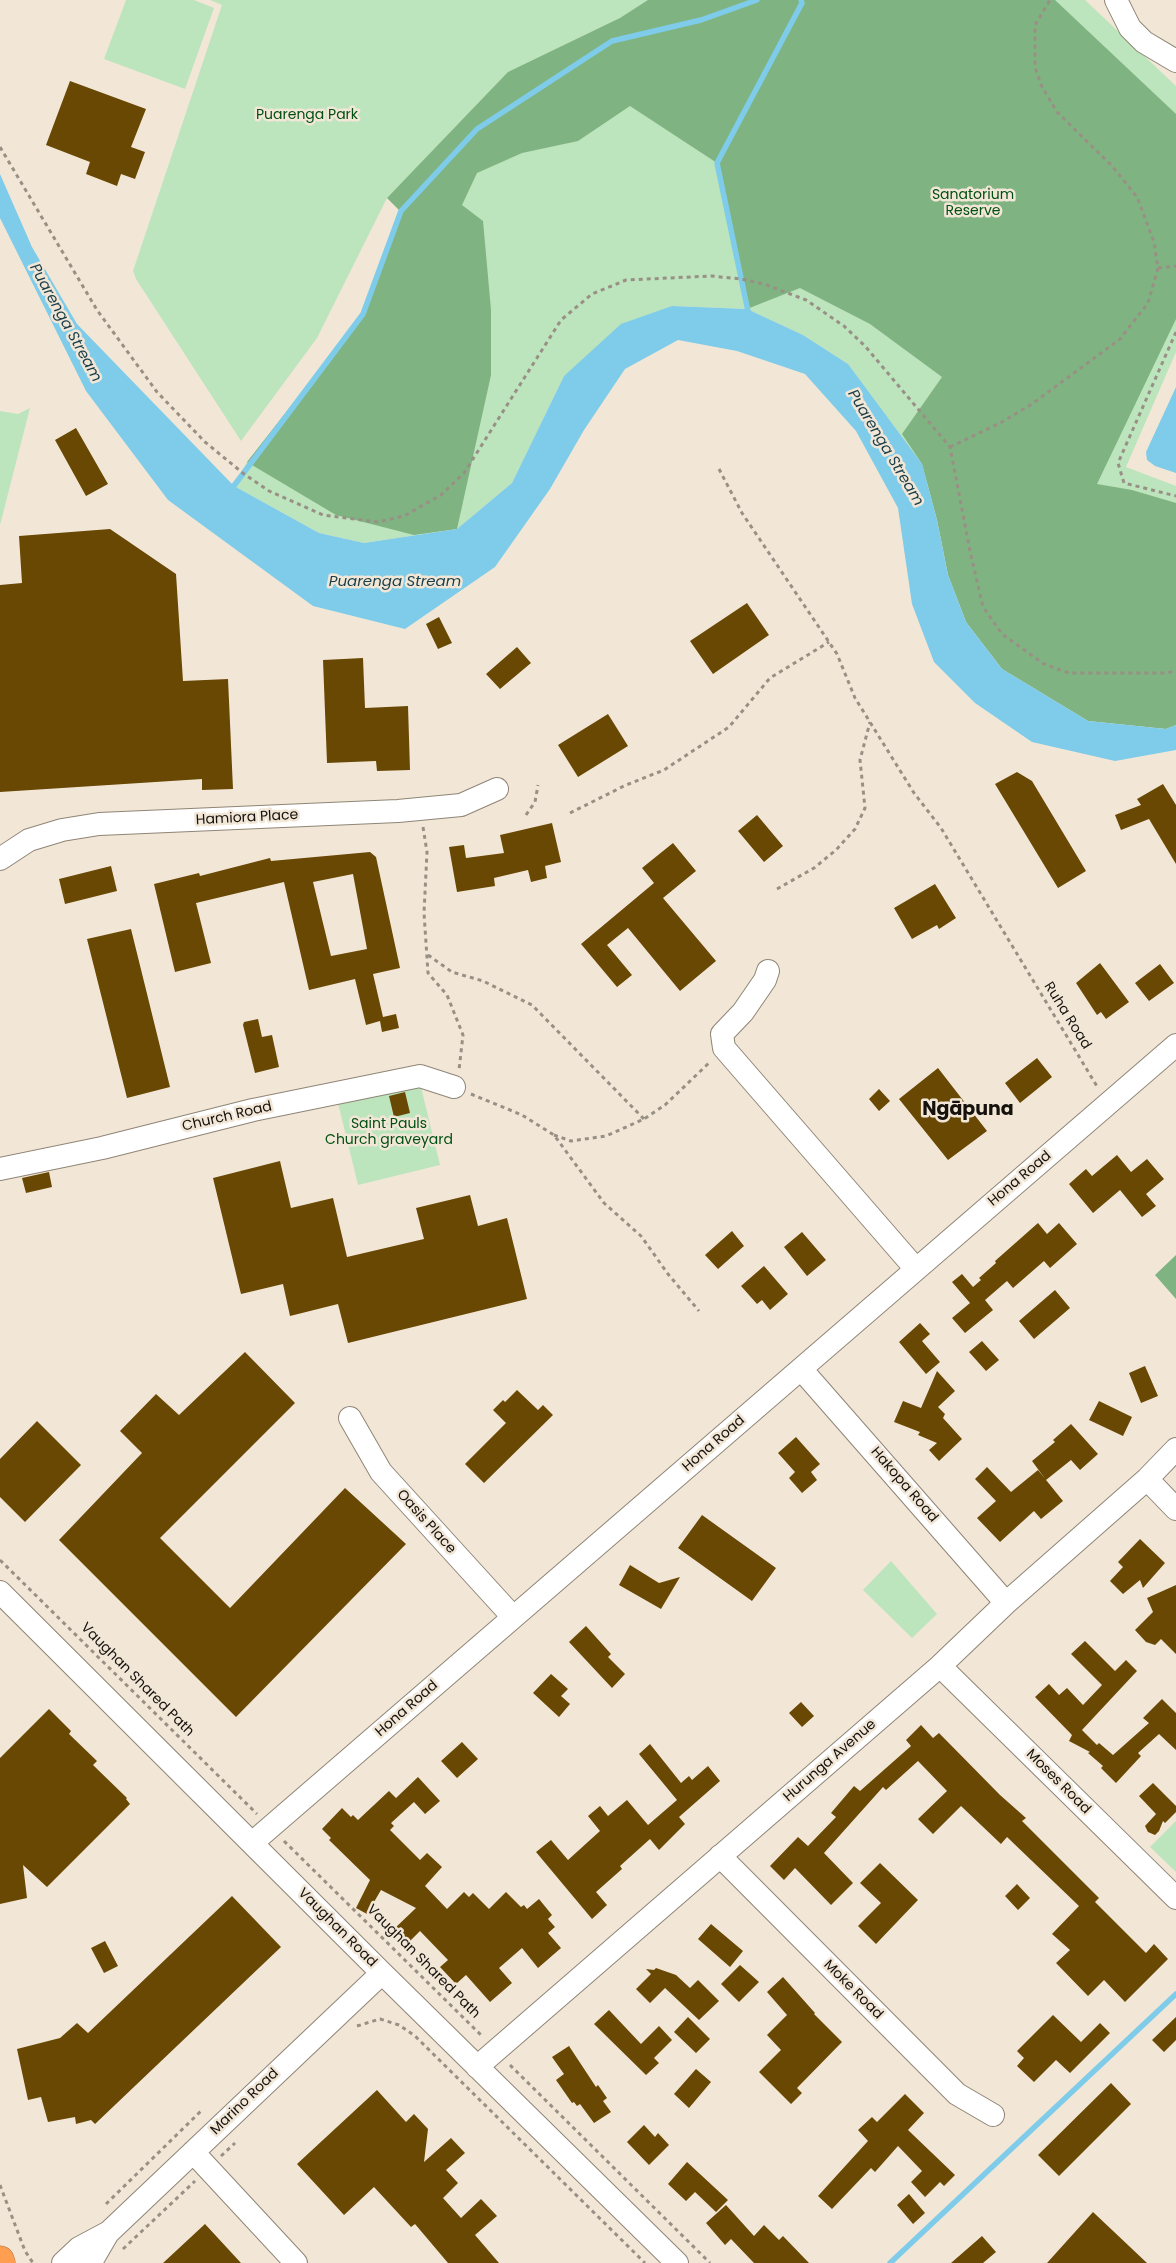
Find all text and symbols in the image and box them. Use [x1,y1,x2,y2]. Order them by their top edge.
park label: Puarenga Park [256,107,358,123]
park label: Sanatorium Reserve [932,187,1014,220]
water label: Puarenga Stream [25,261,105,385]
water label: Puarenga Stream [843,387,927,509]
water label: Puarenga Stream [329,573,461,591]
street label: Hamiora Place [195,807,299,829]
street label: Ruha Road [1040,979,1094,1053]
street label: Church Road [181,1099,273,1135]
district label: Ngāpuna [922,1099,1014,1121]
park label: Saint Pauls Church graveyard [325,1116,453,1148]
street label: Hona Road [985,1148,1055,1210]
street label: Hona Road [679,1412,749,1476]
street label: Hakopa Road [867,1444,941,1526]
street label: Oasis Place [393,1486,459,1558]
street label: Vaughan Shared Path [77,1620,197,1740]
street label: Hona Road [372,1677,442,1741]
street label: Hurunga Avenue [780,1716,880,1806]
street label: Moses Road [1022,1746,1094,1818]
street label: Vaughan Road [294,1885,380,1971]
street label: Vaughan Shared Path [363,1902,483,2022]
street label: Moke Road [820,1957,886,2023]
street label: Marino Road [207,2065,283,2139]

